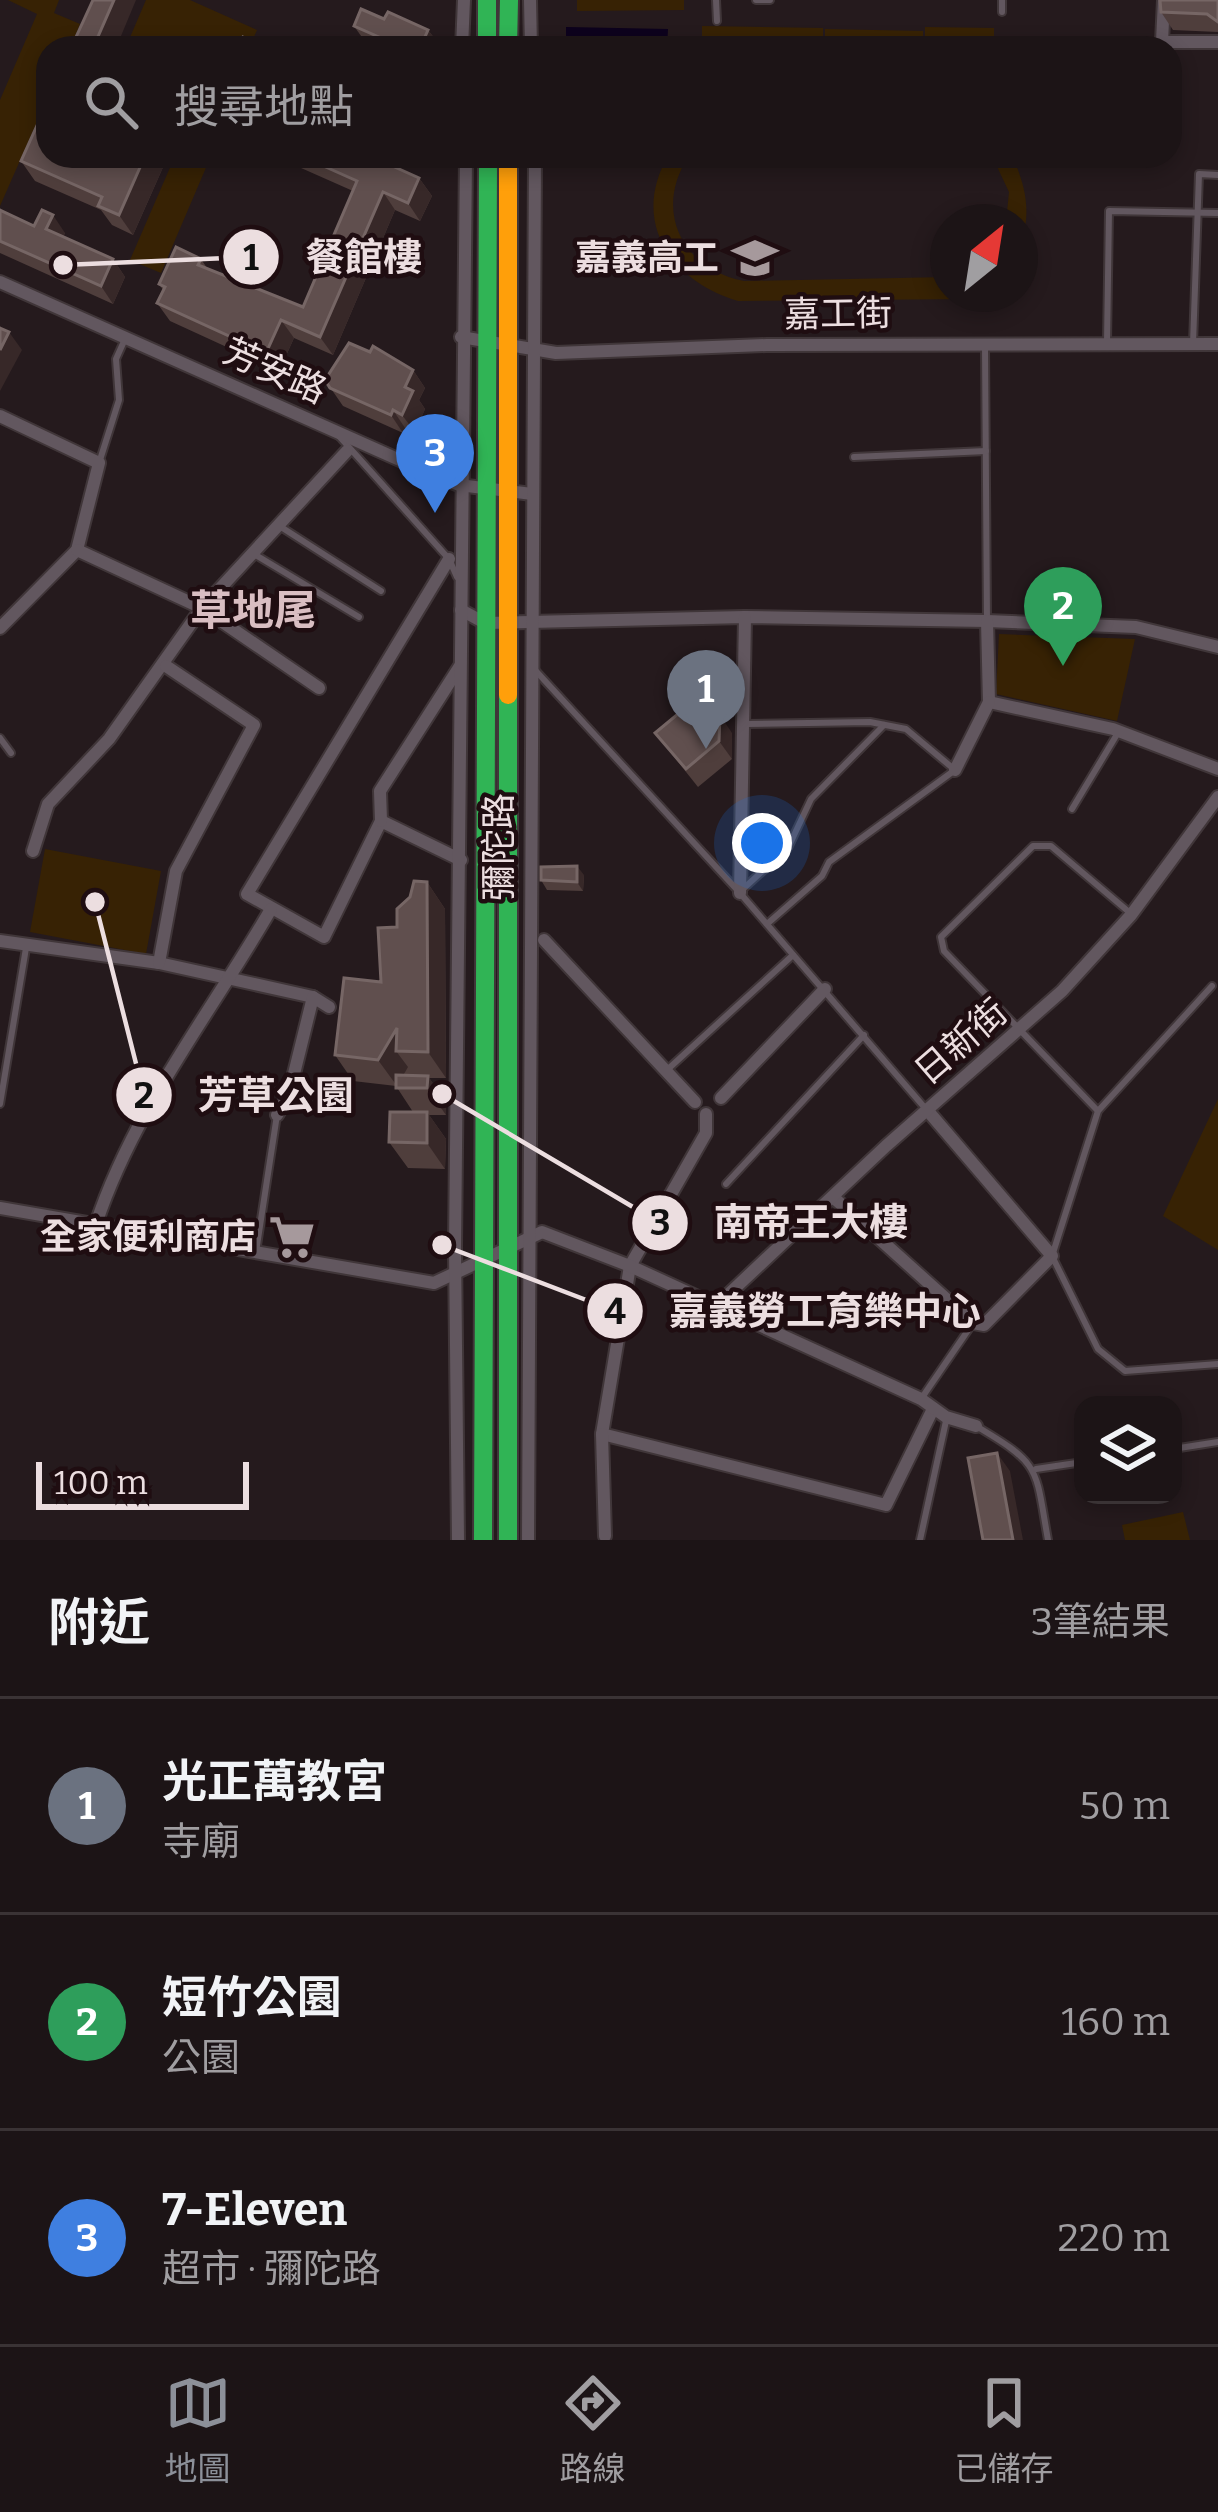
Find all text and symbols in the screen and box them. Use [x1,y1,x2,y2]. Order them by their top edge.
search box [36,36,1182,168]
icon: search [78,69,144,135]
text: 搜尋地點 [174,80,354,134]
north arrow [930,204,1038,312]
callout: 餐館樓 [221,220,446,295]
school or university icon: 嘉義高工 [730,233,780,283]
text: 餐館樓 [305,235,423,281]
text: 1 [243,236,259,280]
place label: 嘉義高工 [575,236,719,280]
street label: 嘉工街 [784,291,892,337]
street label: 芳安路 [217,329,333,413]
pin: 3 [396,414,474,513]
pin: 2 [1024,567,1102,666]
district label: 草地尾 [190,586,316,636]
pin: 1 [667,650,745,749]
street label: 彌陀路 [477,793,521,901]
your location [732,813,792,873]
street label: 日新街 [906,990,1016,1094]
callout: 芳草公園 [114,1058,378,1133]
text: 芳草公園 [198,1073,354,1119]
text: 2 [134,1074,154,1118]
callout: 南帝王大樓 [630,1185,933,1260]
text: 南帝王大樓 [713,1200,909,1246]
text: 3 [650,1201,670,1245]
supermarket icon: 全家便利商店 [267,1212,317,1262]
place label: 全家便利商店 [40,1215,256,1259]
callout: 嘉義勞工育樂中心 [585,1274,1005,1349]
text: 嘉義勞工育樂中心 [669,1289,981,1335]
text: 4 [604,1290,626,1334]
map controls [1074,1396,1182,1504]
button: layers [1074,1396,1182,1504]
scale bar [36,1456,249,1509]
text: 100 m [54,1463,148,1503]
text: 附近 [48,1592,150,1654]
text: 3筆結果 [1031,1599,1170,1645]
text: 光正萬教宮 [162,1755,387,1809]
text: 1 [79,1783,95,1829]
text: 50 m [1079,1783,1170,1829]
text: 寺廟 [162,1819,240,1865]
text: 短竹公園 [162,1971,342,2025]
text: 2 [76,1999,98,2045]
text: 160 m [1061,1999,1170,2045]
text: 公園 [162,2035,240,2081]
text: 7-Eleven [162,2183,347,2237]
text: 3 [76,2215,98,2261]
text: 220 m [1058,2215,1170,2261]
text: 超市 · 彌陀路 [162,2246,381,2292]
tab: 地圖 [165,2370,231,2490]
tab: 路線 [560,2370,626,2490]
tab: 已儲存 [955,2370,1054,2490]

